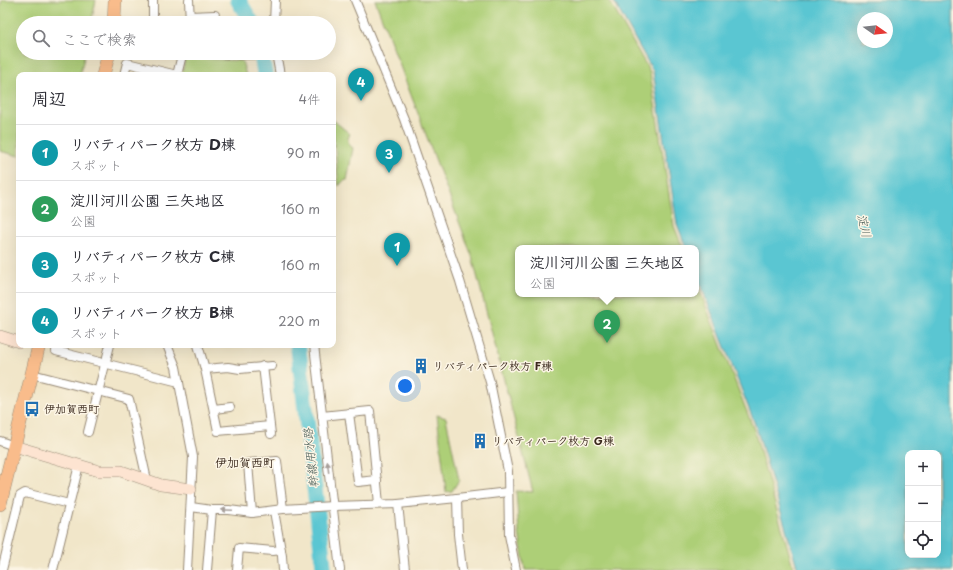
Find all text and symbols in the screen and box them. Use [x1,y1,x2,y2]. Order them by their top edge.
north arrow [857,12,893,48]
search box [16,16,336,60]
icon: search [30,27,52,49]
text: ここで検索 [62,27,137,50]
pin: 4 [348,68,374,101]
text: 周辺 [32,85,66,111]
text: 4件 [298,89,320,108]
text: リバティパーク枚方 D棟 [70,132,236,155]
pin: 3 [376,140,402,173]
text: 1 [42,143,48,162]
text: 90 m [287,143,320,162]
text: スポット [70,155,122,174]
text: 淀川河川公園 三矢地区 [70,188,225,211]
text: 2 [40,199,50,218]
text: 160 m [281,199,320,218]
text: 公園 [70,211,96,230]
water label: 淀川 [853,212,877,240]
pin: 1 [384,233,410,266]
text: リバティパーク枚方 C棟 [70,244,235,267]
popup [515,245,699,297]
text: 淀川河川公園 三矢地区 [530,250,684,273]
text: 3 [41,255,49,274]
text: 160 m [281,255,320,274]
text: スポット [70,267,122,286]
text: 公園 [530,273,556,292]
text: リバティパーク枚方 B棟 [70,300,234,323]
pin: 2 [594,310,620,343]
text: 4 [41,311,49,330]
text: 220 m [278,311,320,330]
text: スポット [70,323,122,342]
building icon: リバティパーク枚方 F棟 [412,357,430,375]
place label: リバティパーク枚方 F棟 [433,357,553,374]
your location [395,376,415,396]
bus stop icon: 伊加賀西町 [23,400,41,418]
place label: 伊加賀西町 [44,400,100,417]
water label: 幹線用水路 [298,426,322,489]
building icon: リバティパーク枚方 G棟 [471,432,489,450]
place label: リバティパーク枚方 G棟 [492,432,615,449]
map controls [905,450,941,558]
button: + [905,450,941,486]
district label: 伊加賀西町 [215,453,275,471]
one-way arrow [325,461,331,473]
button: − [905,486,941,522]
one-way arrow [220,507,233,513]
button: locate [905,522,941,558]

